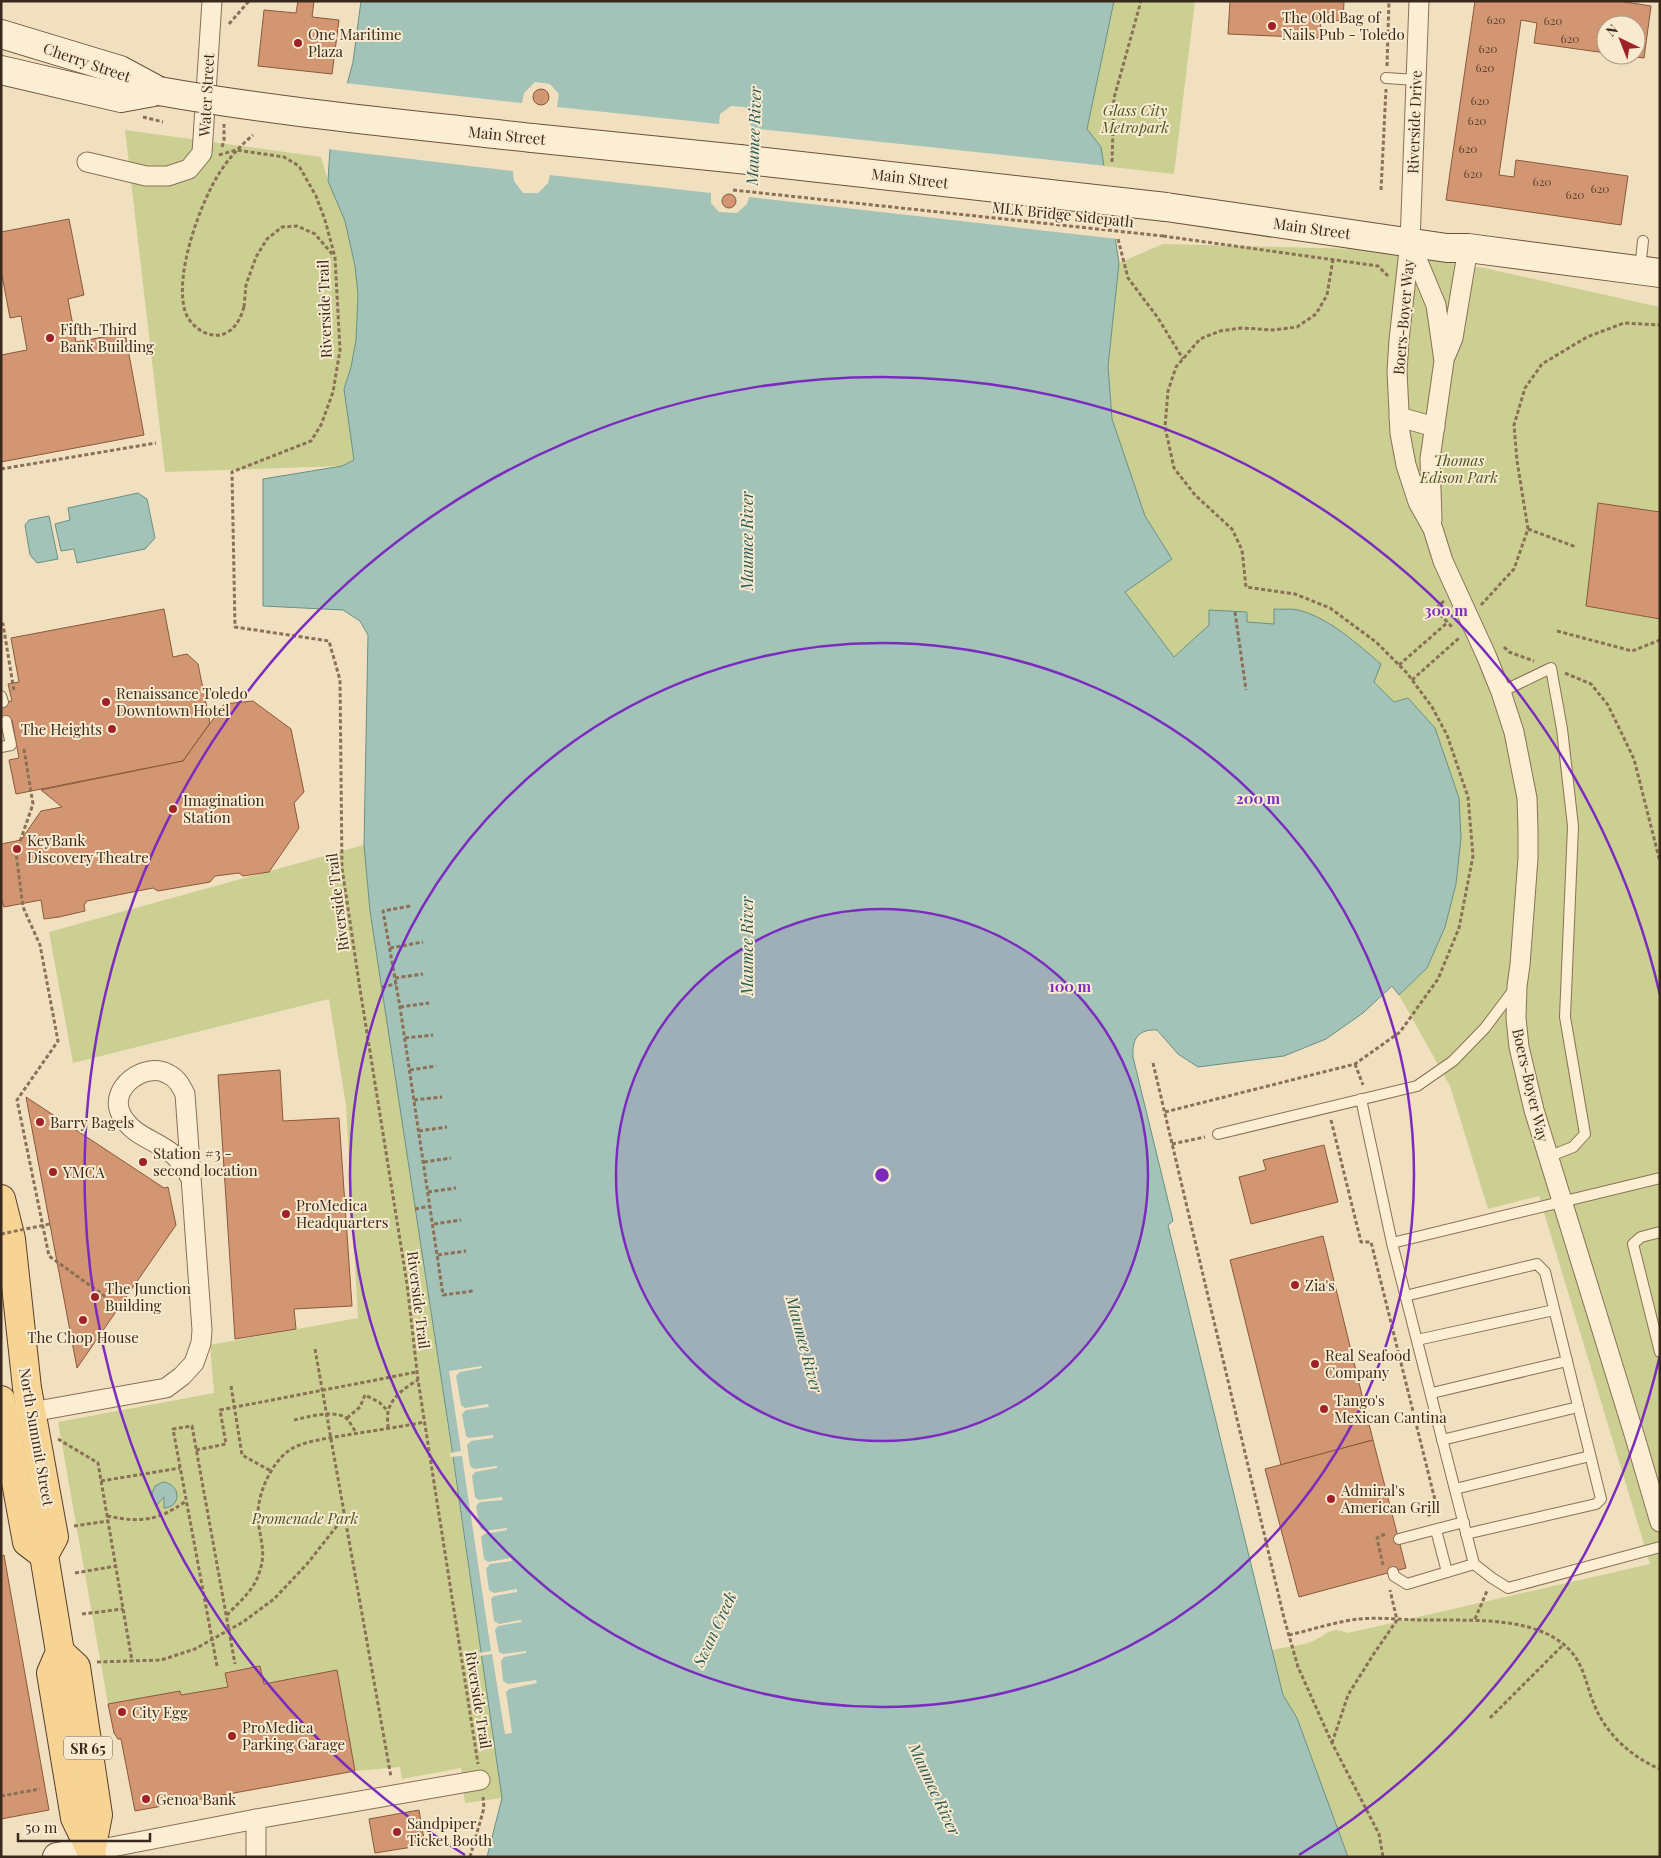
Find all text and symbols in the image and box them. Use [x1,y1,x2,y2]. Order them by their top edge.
place label: The Old Bag of Nails Pub - Toledo [1282,7,1405,44]
house number: 620 [1486,11,1506,27]
house number: 620 [1543,12,1563,28]
north arrow [1596,15,1646,65]
marker: The Old Bag of Nails Pub - Toledo [1266,20,1278,32]
text: N [1602,20,1622,41]
place label: One Maritime Plaza [308,24,402,61]
house number: 620 [1560,30,1580,46]
marker: One Maritime Plaza [292,37,304,49]
street label: Cherry Street [41,38,134,87]
house number: 620 [1478,40,1498,56]
street label: Water Street [194,52,218,138]
house number: 620 [1475,59,1495,75]
street label: Riverside Drive [1402,70,1426,174]
water label: Maumee River [741,85,765,187]
house number: 620 [1470,92,1490,108]
park label: Glass City Metropark [1100,100,1169,137]
house number: 620 [1467,112,1487,128]
street label: Main Street [467,121,547,149]
house number: 620 [1458,140,1478,156]
street label: Main Street [870,163,951,193]
house number: 620 [1463,165,1483,181]
house number: 620 [1532,173,1552,189]
house number: 620 [1590,180,1610,196]
house number: 620 [1565,186,1585,202]
street label: MLK Bridge Sidepath [991,197,1135,231]
street label: Main Street [1272,213,1353,243]
street label: Boers-Boyer Way [1388,258,1418,376]
street label: Riverside Trail [312,259,336,359]
place label: Fifth-Third Bank Building [60,319,154,356]
marker: Fifth-Third Bank Building [44,332,56,344]
park label: Thomas Edison Park [1419,450,1498,487]
water label: Maumee River [736,490,757,592]
text: 300 m [1424,600,1468,620]
place label: Renaissance Toledo Downtown Hotel [116,683,248,720]
marker: Renaissance Toledo Downtown Hotel [100,696,112,708]
place label: The Heights [21,719,102,739]
marker: The Heights [106,723,118,735]
text: 200 m [1236,788,1281,808]
place label: Imagination Station [183,790,265,827]
marker: Imagination Station [167,803,179,815]
place label: KeyBank Discovery Theatre [27,830,149,867]
marker: KeyBank Discovery Theatre [11,843,23,855]
street label: Riverside Trail [321,852,353,952]
water label: Maumee River [736,895,757,997]
text: 100 m [1049,976,1092,996]
street label: Boers-Boyer Way [1508,1026,1554,1144]
place label: Barry Bagels [50,1112,134,1132]
marker: Barry Bagels [34,1116,46,1128]
place label: Station #3 - second location [153,1143,258,1180]
marker: Station #3 - second location [137,1156,149,1168]
place label: YMCA [62,1162,105,1182]
marker: YMCA [47,1166,59,1178]
centre of rings [873,1166,891,1184]
place label: ProMedica Headquarters [296,1195,388,1232]
marker: ProMedica Headquarters [280,1208,292,1220]
street label: Riverside Trail [403,1250,435,1350]
place label: Zia's [1305,1275,1335,1295]
place label: The Junction Building [105,1278,191,1315]
marker: Zia's [1289,1279,1301,1291]
marker: The Junction Building [89,1291,101,1303]
water label: Maumee River [782,1292,828,1396]
marker: The Chop House [77,1314,89,1326]
place label: The Chop House [27,1327,139,1347]
place label: Real Seafood Company [1325,1345,1411,1382]
marker: Real Seafood Company [1309,1358,1321,1370]
street label: North Summit Street [15,1366,59,1508]
place label: Tango's Mexican Cantina [1334,1390,1447,1427]
marker: Tango's Mexican Cantina [1318,1403,1330,1415]
place label: Admiral's American Grill [1340,1480,1440,1517]
marker: Admiral's American Grill [1325,1493,1337,1505]
park label: Promenade Park [251,1508,358,1528]
water label: Swan Creek [687,1588,741,1671]
street label: Riverside Trail [461,1650,497,1750]
place label: City Egg [132,1702,188,1722]
marker: City Egg [116,1706,128,1718]
place label: ProMedica Parking Garage [242,1717,345,1754]
marker: ProMedica Parking Garage [226,1730,238,1742]
road number: SR 65 [64,1736,112,1760]
water label: Maumee River [904,1739,966,1840]
place label: Genoa Bank [156,1789,237,1809]
marker: Genoa Bank [140,1793,152,1805]
scale bar [18,1810,150,1842]
place label: Sandpiper Ticket Booth [407,1813,492,1850]
text: 50 m [25,1817,58,1837]
marker: Sandpiper Ticket Booth [391,1826,403,1838]

